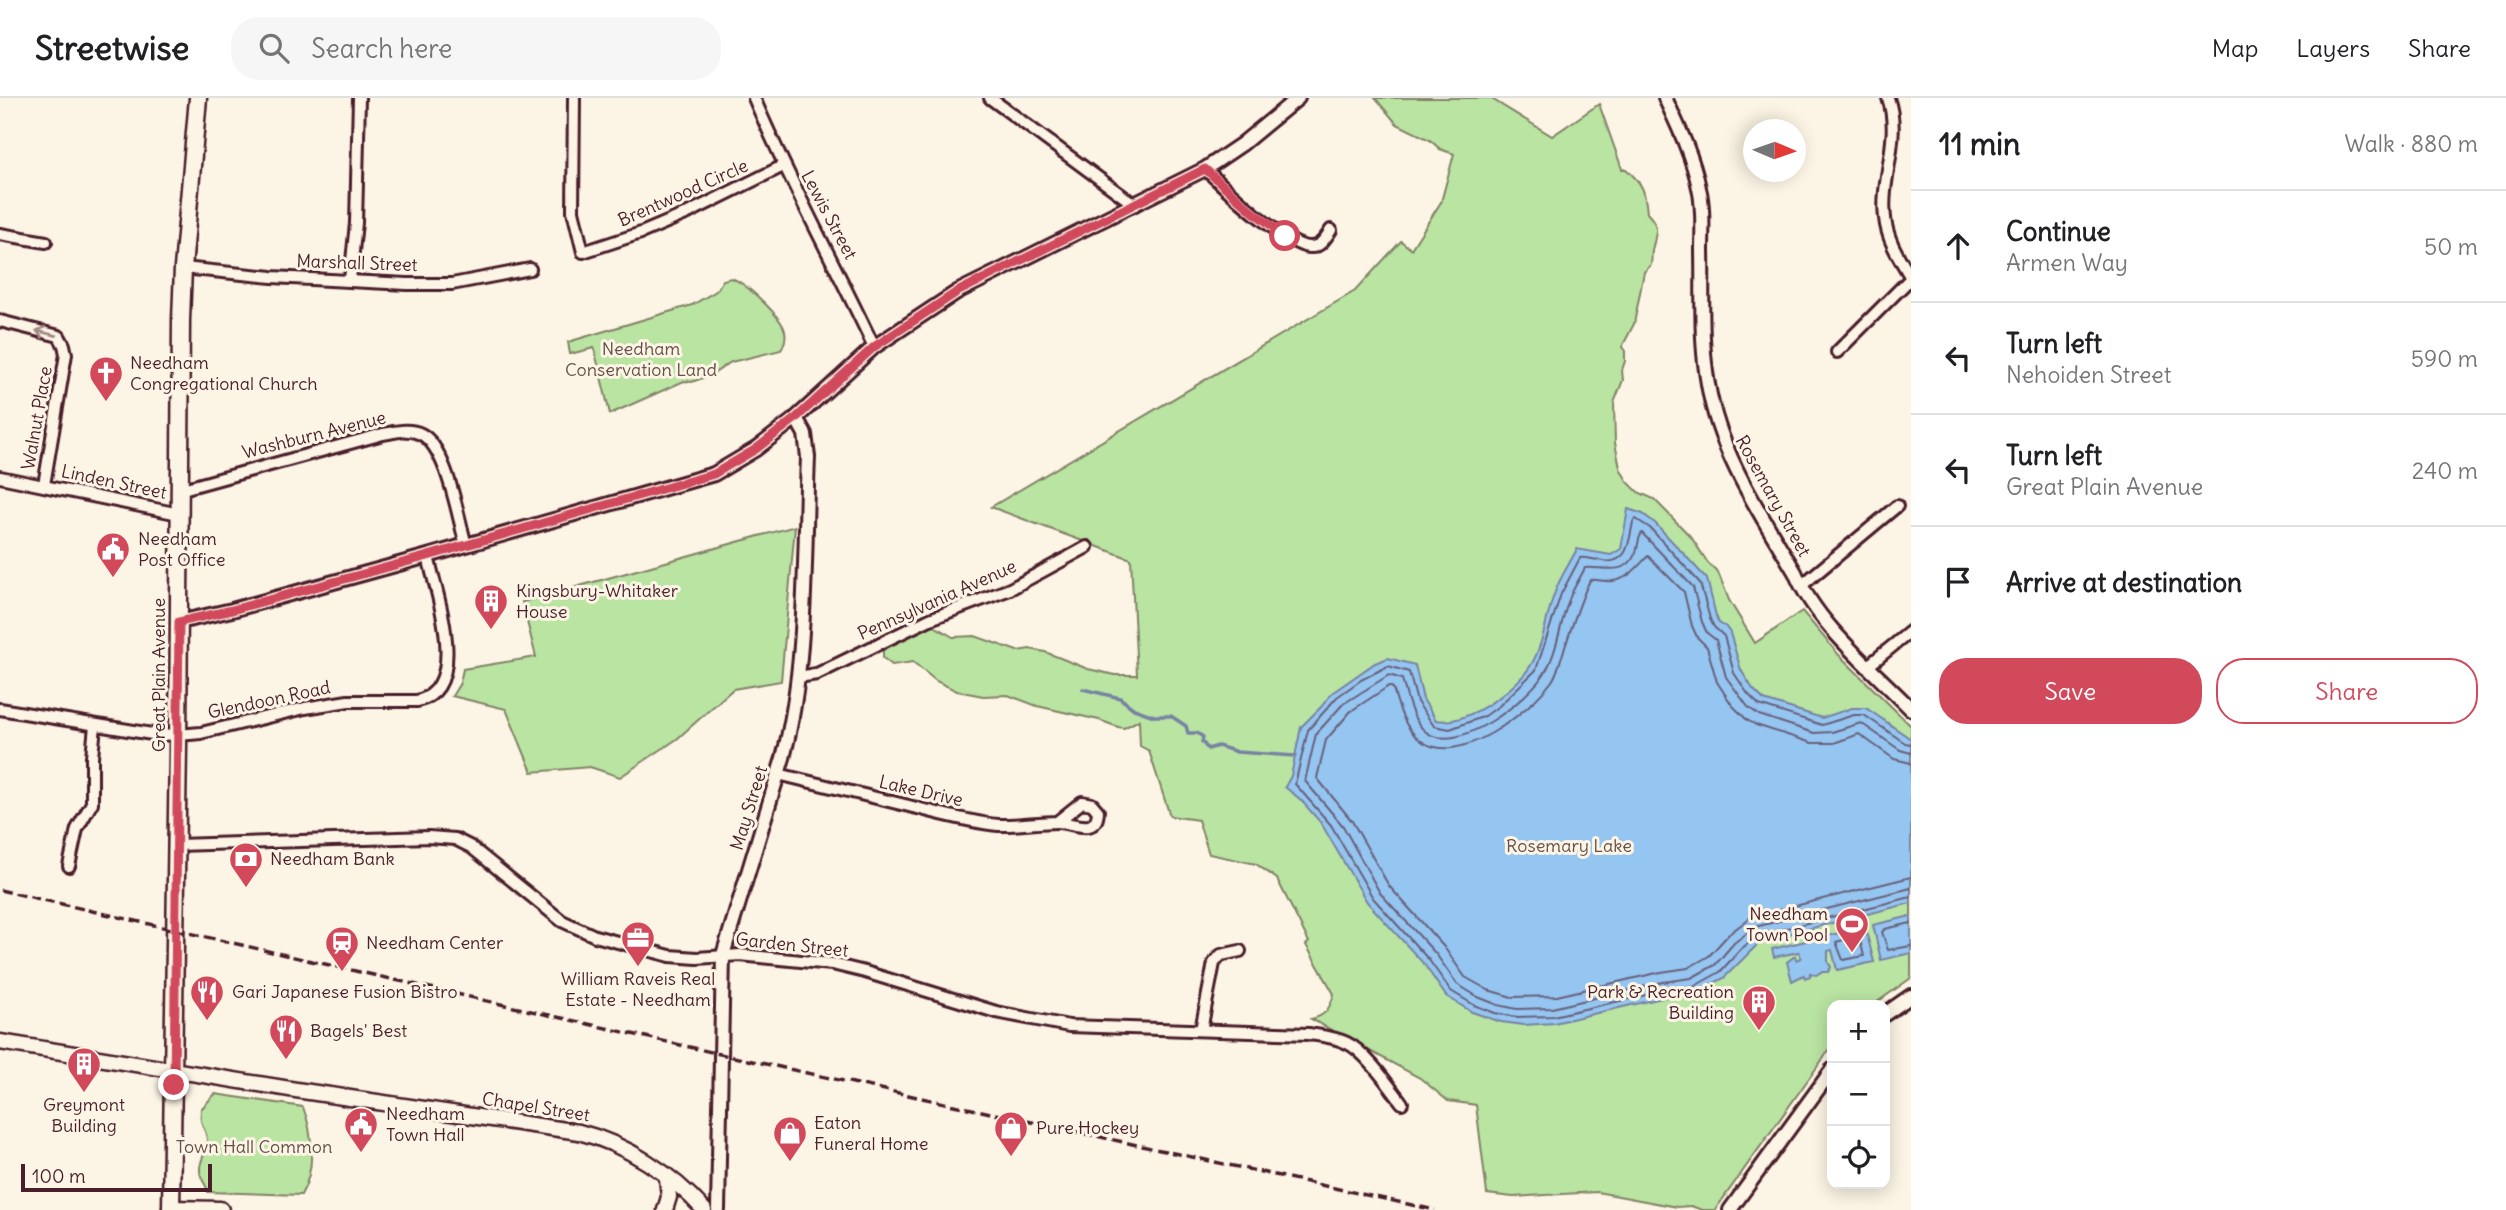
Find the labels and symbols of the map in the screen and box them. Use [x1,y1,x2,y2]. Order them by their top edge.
north arrow [1743,119,1806,182]
street label: Brentwood Circle [614,154,751,231]
street label: Lewis Street [796,166,863,263]
route start [1269,220,1300,251]
street label: Marshall Street [296,249,418,276]
one-way arrow [35,325,58,339]
park label: Needham Conservation Land [565,337,718,381]
place label: Needham Congregational Church [130,351,318,395]
church icon: Needham Congregational Church [87,354,125,403]
street label: Walnut Place [16,364,57,472]
street label: Washburn Avenue [240,406,388,464]
street label: Rosemary Street [1731,431,1816,560]
street label: Linden Street [59,459,169,504]
place label: Needham Post Office [138,527,225,571]
public building icon: Needham Post Office [94,530,132,579]
street label: Pennsylvania Avenue [854,554,1020,645]
place label: Kingsbury-Whitaker House [516,579,679,623]
building icon: Kingsbury-Whitaker House [472,582,510,631]
street label: Great Plain Avenue [147,598,170,752]
street label: Glendoon Road [205,675,333,724]
street label: May Street [725,763,772,853]
street label: Lake Drive [877,770,965,811]
park label: Rosemary Lake [1506,834,1632,857]
bank icon: Needham Bank [227,840,265,889]
place label: Needham Bank [270,847,395,870]
place label: Needham Town Pool [1746,902,1828,946]
sports icon: Needham Town Pool [1833,905,1871,954]
office icon: William Raveis Real Estate - Needham [619,919,657,968]
station icon: Needham Center [323,924,361,973]
street label: Garden Street [734,927,850,962]
place label: Needham Center [366,931,504,954]
place label: William Raveis Real Estate - Needham [561,967,715,1011]
restaurant icon: Gari Japanese Fusion Bistro [188,973,226,1022]
place label: Gari Japanese Fusion Bistro [232,980,458,1003]
place label: Park & Recreation Building [1587,980,1734,1024]
building icon: Park & Recreation Building [1740,983,1778,1032]
restaurant icon: Bagels' Best [267,1012,305,1061]
place label: Bagels' Best [310,1019,407,1042]
building icon: Greymont Building [65,1045,103,1094]
route end [158,1069,189,1100]
street label: Chapel Street [481,1087,592,1126]
place label: Greymont Building [43,1093,125,1137]
place label: Needham Town Hall [386,1102,465,1146]
public building icon: Needham Town Hall [342,1105,380,1154]
shop icon: Pure Hockey [992,1109,1030,1158]
place label: Eaton Funeral Home [814,1111,928,1155]
shop icon: Eaton Funeral Home [771,1114,809,1163]
place label: Pure Hockey [1036,1116,1139,1139]
park label: Town Hall Common [176,1135,332,1158]
scale bar [21,1161,212,1193]

